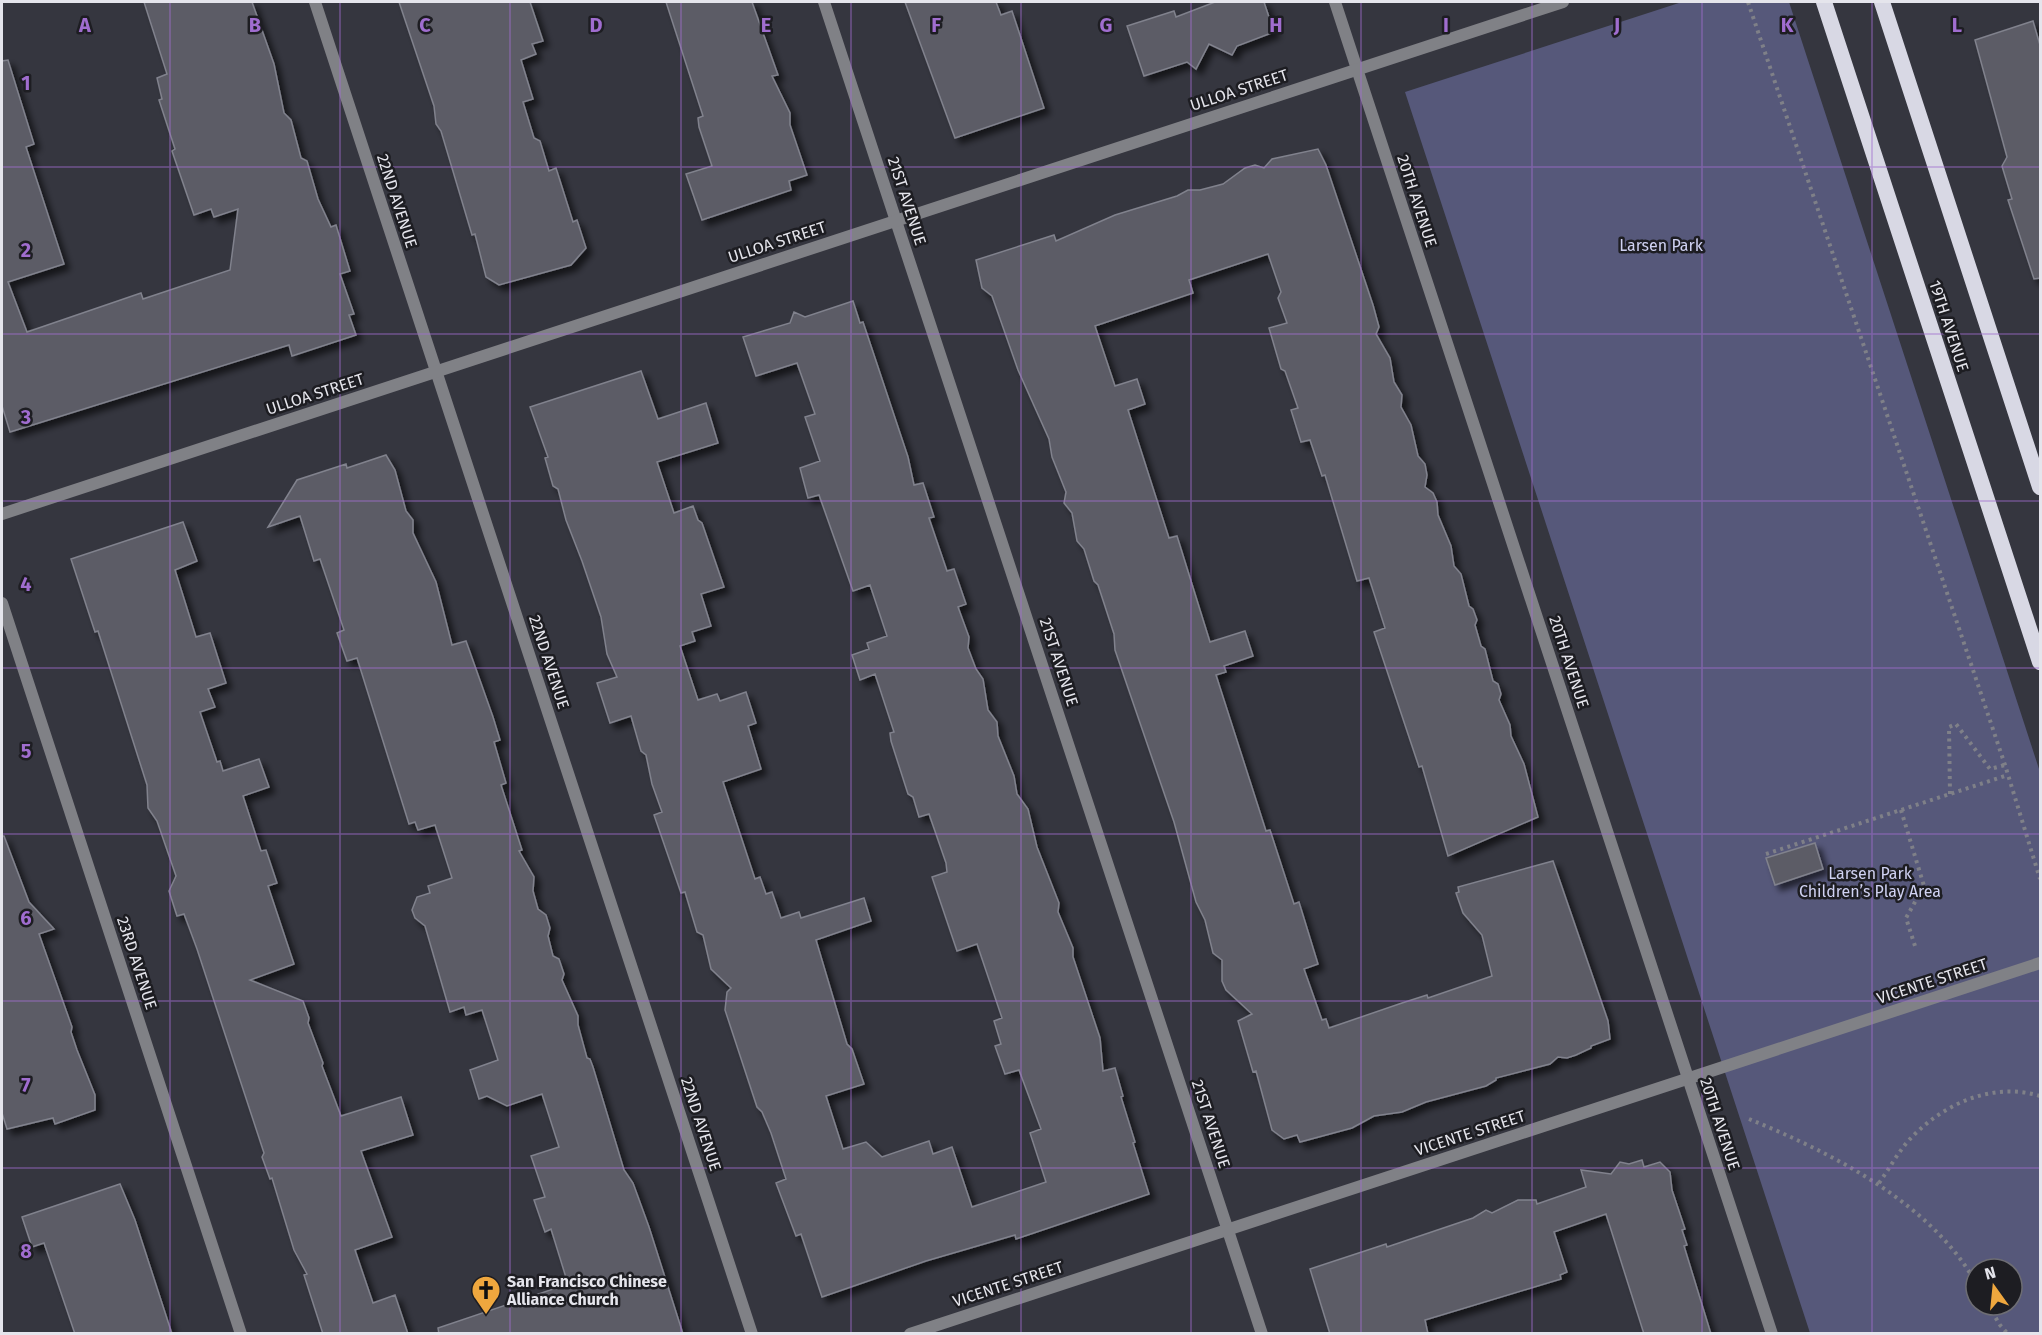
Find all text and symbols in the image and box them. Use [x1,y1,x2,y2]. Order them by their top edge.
text: A [78,13,92,37]
text: B [249,13,261,37]
text: C [419,13,431,37]
text: D [589,13,603,37]
text: E [761,13,771,37]
text: F [931,13,941,37]
text: G [1100,13,1112,37]
text: H [1269,13,1283,37]
text: I [1443,13,1449,37]
text: J [1613,13,1620,37]
text: K [1781,13,1794,37]
text: L [1952,13,1962,37]
street label: ULLOA STREET [1188,65,1291,115]
text: 1 [21,71,31,95]
street label: 22ND AVENUE [373,152,421,250]
street label: 20TH AVENUE [1393,152,1441,250]
street label: 21ST AVENUE [884,154,930,248]
street label: ULLOA STREET [726,217,829,267]
park label: Larsen Park [1619,236,1704,255]
text: 2 [21,238,31,262]
street label: 19TH AVENUE [1925,278,1973,374]
street label: ULLOA STREET [264,369,367,419]
text: 3 [20,405,31,429]
text: 4 [20,572,32,596]
street label: 22ND AVENUE [525,613,573,711]
street label: 20TH AVENUE [1545,613,1593,711]
street label: 21ST AVENUE [1036,615,1082,709]
text: 5 [21,739,32,763]
park label: Larsen Park Children’s Play Area [1799,864,1941,901]
text: 6 [20,906,32,930]
street label: 23RD AVENUE [113,914,161,1012]
street label: VICENTE STREET [1874,954,1990,1008]
text: 7 [21,1073,31,1097]
street label: 22ND AVENUE [677,1075,725,1173]
street label: 20TH AVENUE [1696,1075,1744,1173]
street label: 21ST AVENUE [1188,1077,1234,1171]
street label: VICENTE STREET [1412,1106,1528,1160]
text: 8 [20,1239,32,1263]
street label: VICENTE STREET [950,1257,1066,1311]
north arrow [1964,1257,2024,1317]
text: N [1983,1262,1998,1284]
place label: San Francisco Chinese Alliance Church [506,1272,667,1309]
church icon: San Francisco Chinese Alliance Church [470,1274,502,1316]

